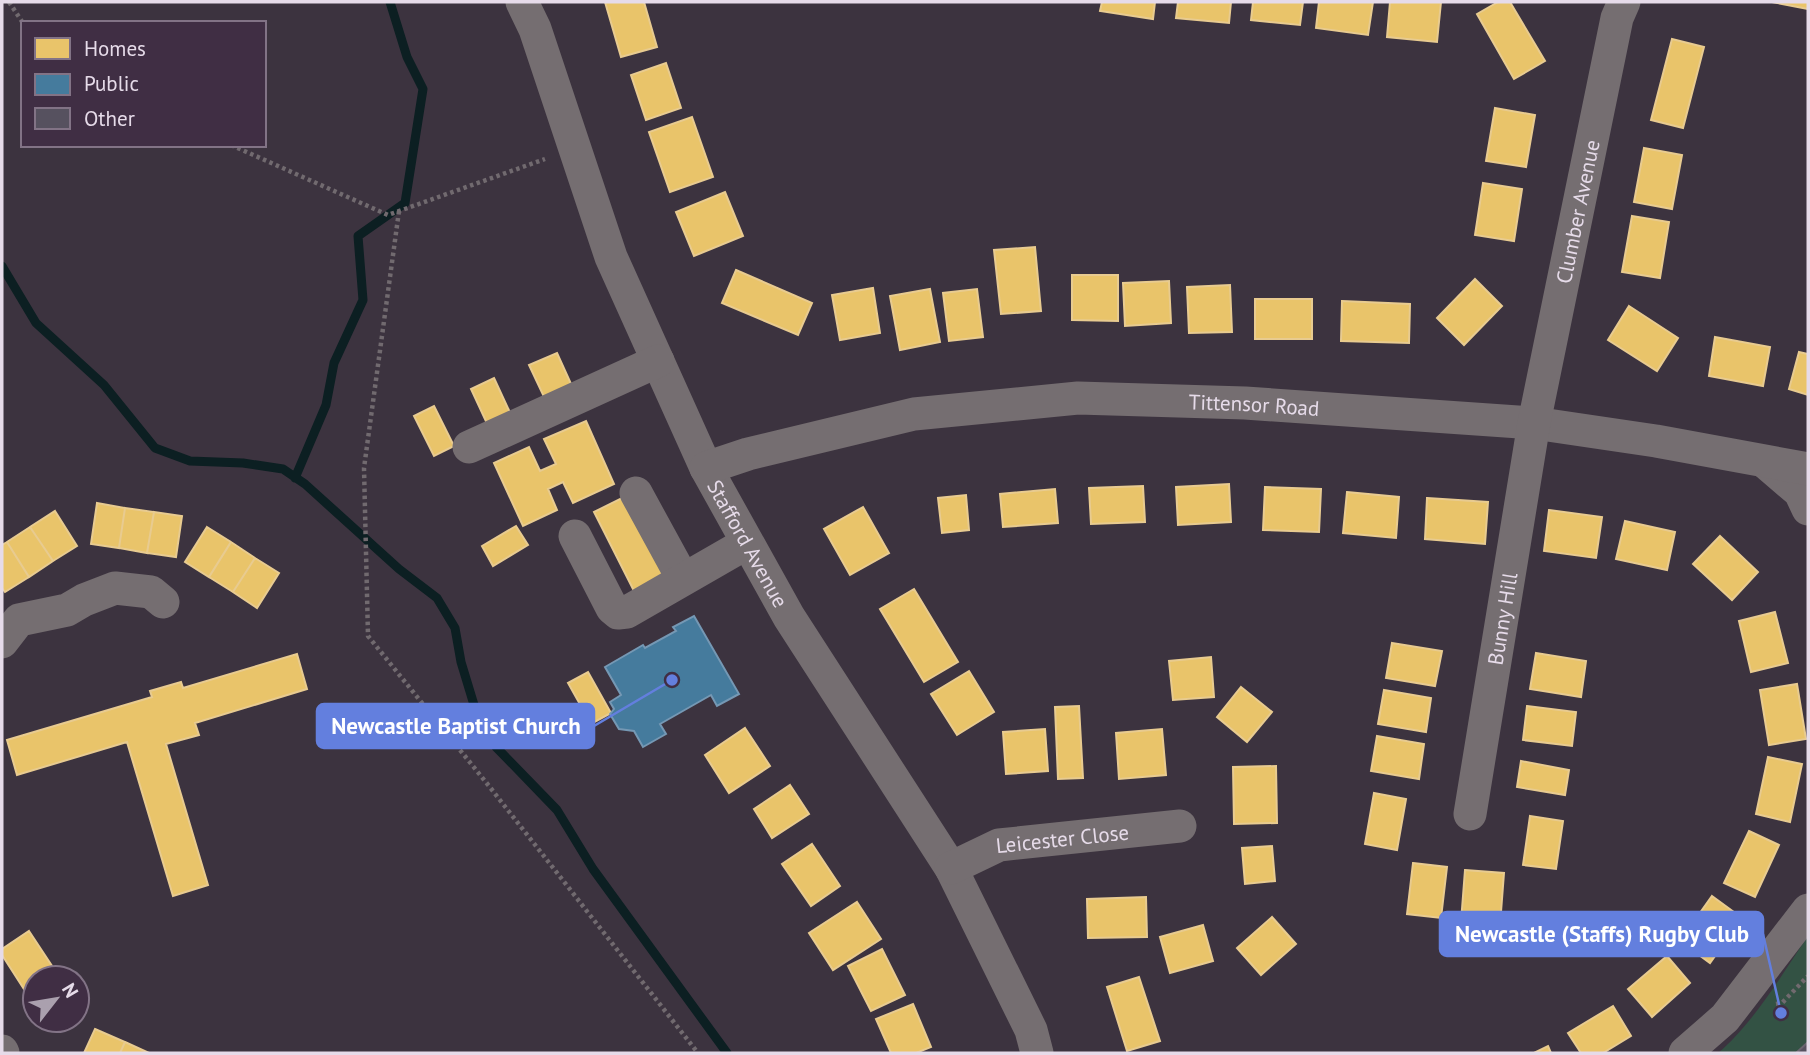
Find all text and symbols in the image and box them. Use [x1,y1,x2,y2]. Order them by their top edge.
legend [21,21,266,147]
text: Homes [84,35,146,62]
text: Public [84,70,139,97]
text: Other [84,105,135,132]
street label: Clumber Avenue [1549,137,1605,286]
street label: Tittensor Road [1188,388,1320,422]
street label: Stafford Avenue [702,475,794,612]
street label: Bunny Hill [1481,570,1523,667]
callout: Newcastle Baptist Church [317,704,594,748]
text: Newcastle Baptist Church [331,711,581,740]
street label: Leicester Close [995,818,1130,859]
callout: Newcastle (Staffs) Rugby Club [1440,912,1763,956]
text: Newcastle (Staffs) Rugby Club [1455,919,1749,948]
north arrow [21,964,91,1034]
text: N [57,979,84,1002]

